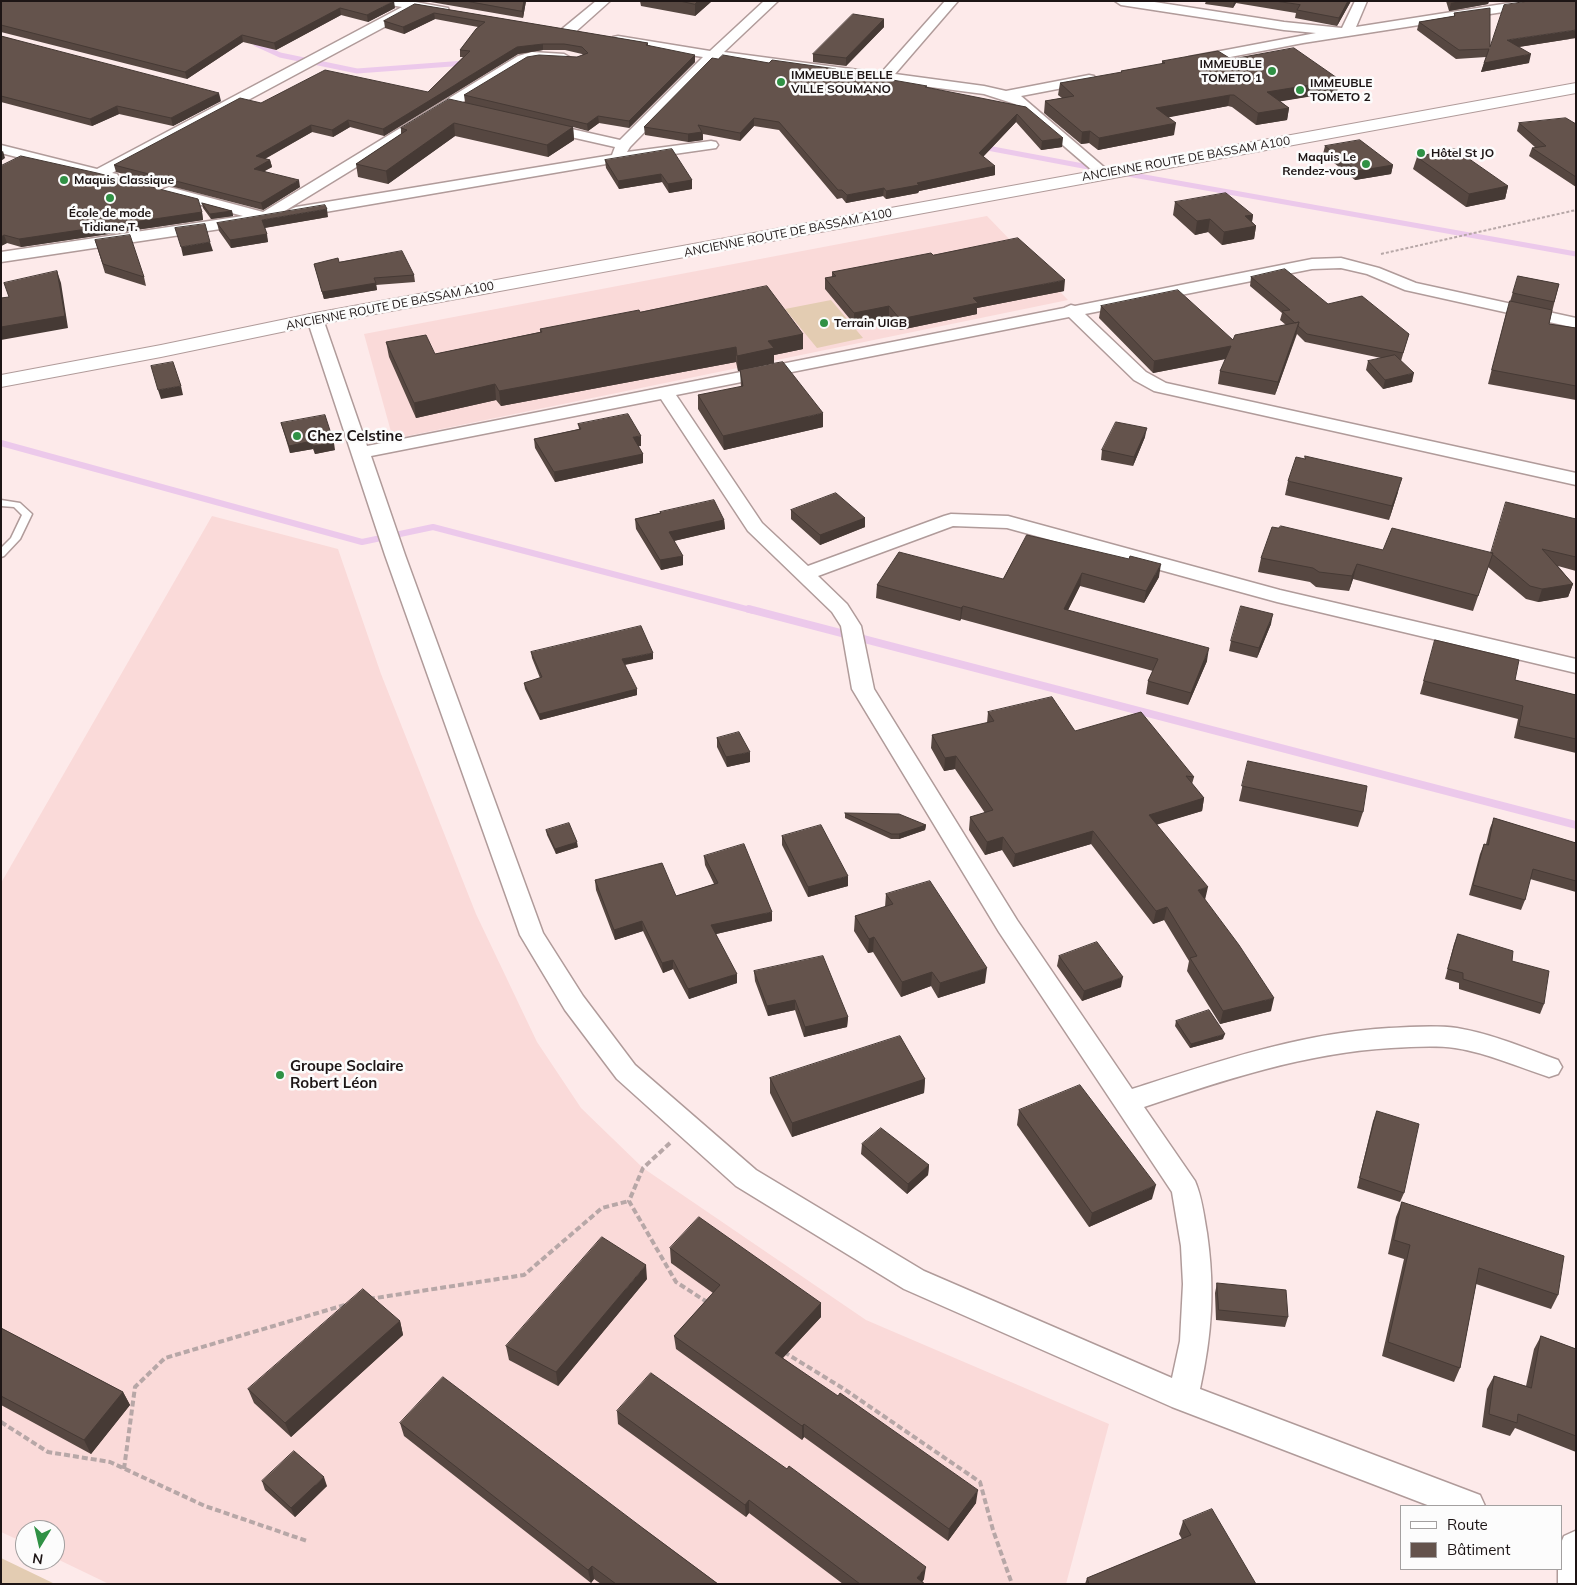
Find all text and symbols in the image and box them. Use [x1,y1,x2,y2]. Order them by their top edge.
place label: IMMEUBLE TOMETO 1 [1200,57,1262,85]
marker: IMMEUBLE TOMETO 1 [1266,65,1278,77]
place label: IMMEUBLE BELLE VILLE SOUMANO [791,68,893,96]
marker: IMMEUBLE BELLE VILLE SOUMANO [775,76,787,88]
place label: IMMEUBLE TOMETO 2 [1310,76,1372,104]
marker: IMMEUBLE TOMETO 2 [1294,84,1306,96]
street label: ANCIENNE ROUTE DE BASSAM A100 [1081,134,1291,184]
place label: Hôtel St JO [1431,146,1494,160]
marker: Hôtel St JO [1415,147,1427,159]
place label: Maquis Le Rendez-vous [1282,150,1356,178]
marker: Maquis Le Rendez-vous [1360,158,1372,170]
place label: Maquis Classique [74,173,174,187]
marker: Maquis Classique [58,174,70,186]
marker: École de mode Tidiane T. [104,192,116,204]
place label: École de mode Tidiane T. [69,206,151,234]
street label: ANCIENNE ROUTE DE BASSAM A100 [683,206,893,260]
street label: ANCIENNE ROUTE DE BASSAM A100 [285,279,495,333]
place label: Terrain UIGB [834,316,907,330]
marker: Terrain UIGB [818,317,830,329]
place label: Chez Celstine [307,427,403,445]
marker: Chez Celstine [291,430,303,442]
place label: Groupe Soclaire Robert Léon [290,1057,404,1092]
marker: Groupe Soclaire Robert Léon [274,1069,286,1081]
legend [1400,1505,1562,1570]
text: Route [1447,1515,1488,1534]
north arrow [15,1520,65,1570]
text: Bâtiment [1447,1540,1510,1559]
text: N [31,1549,44,1569]

